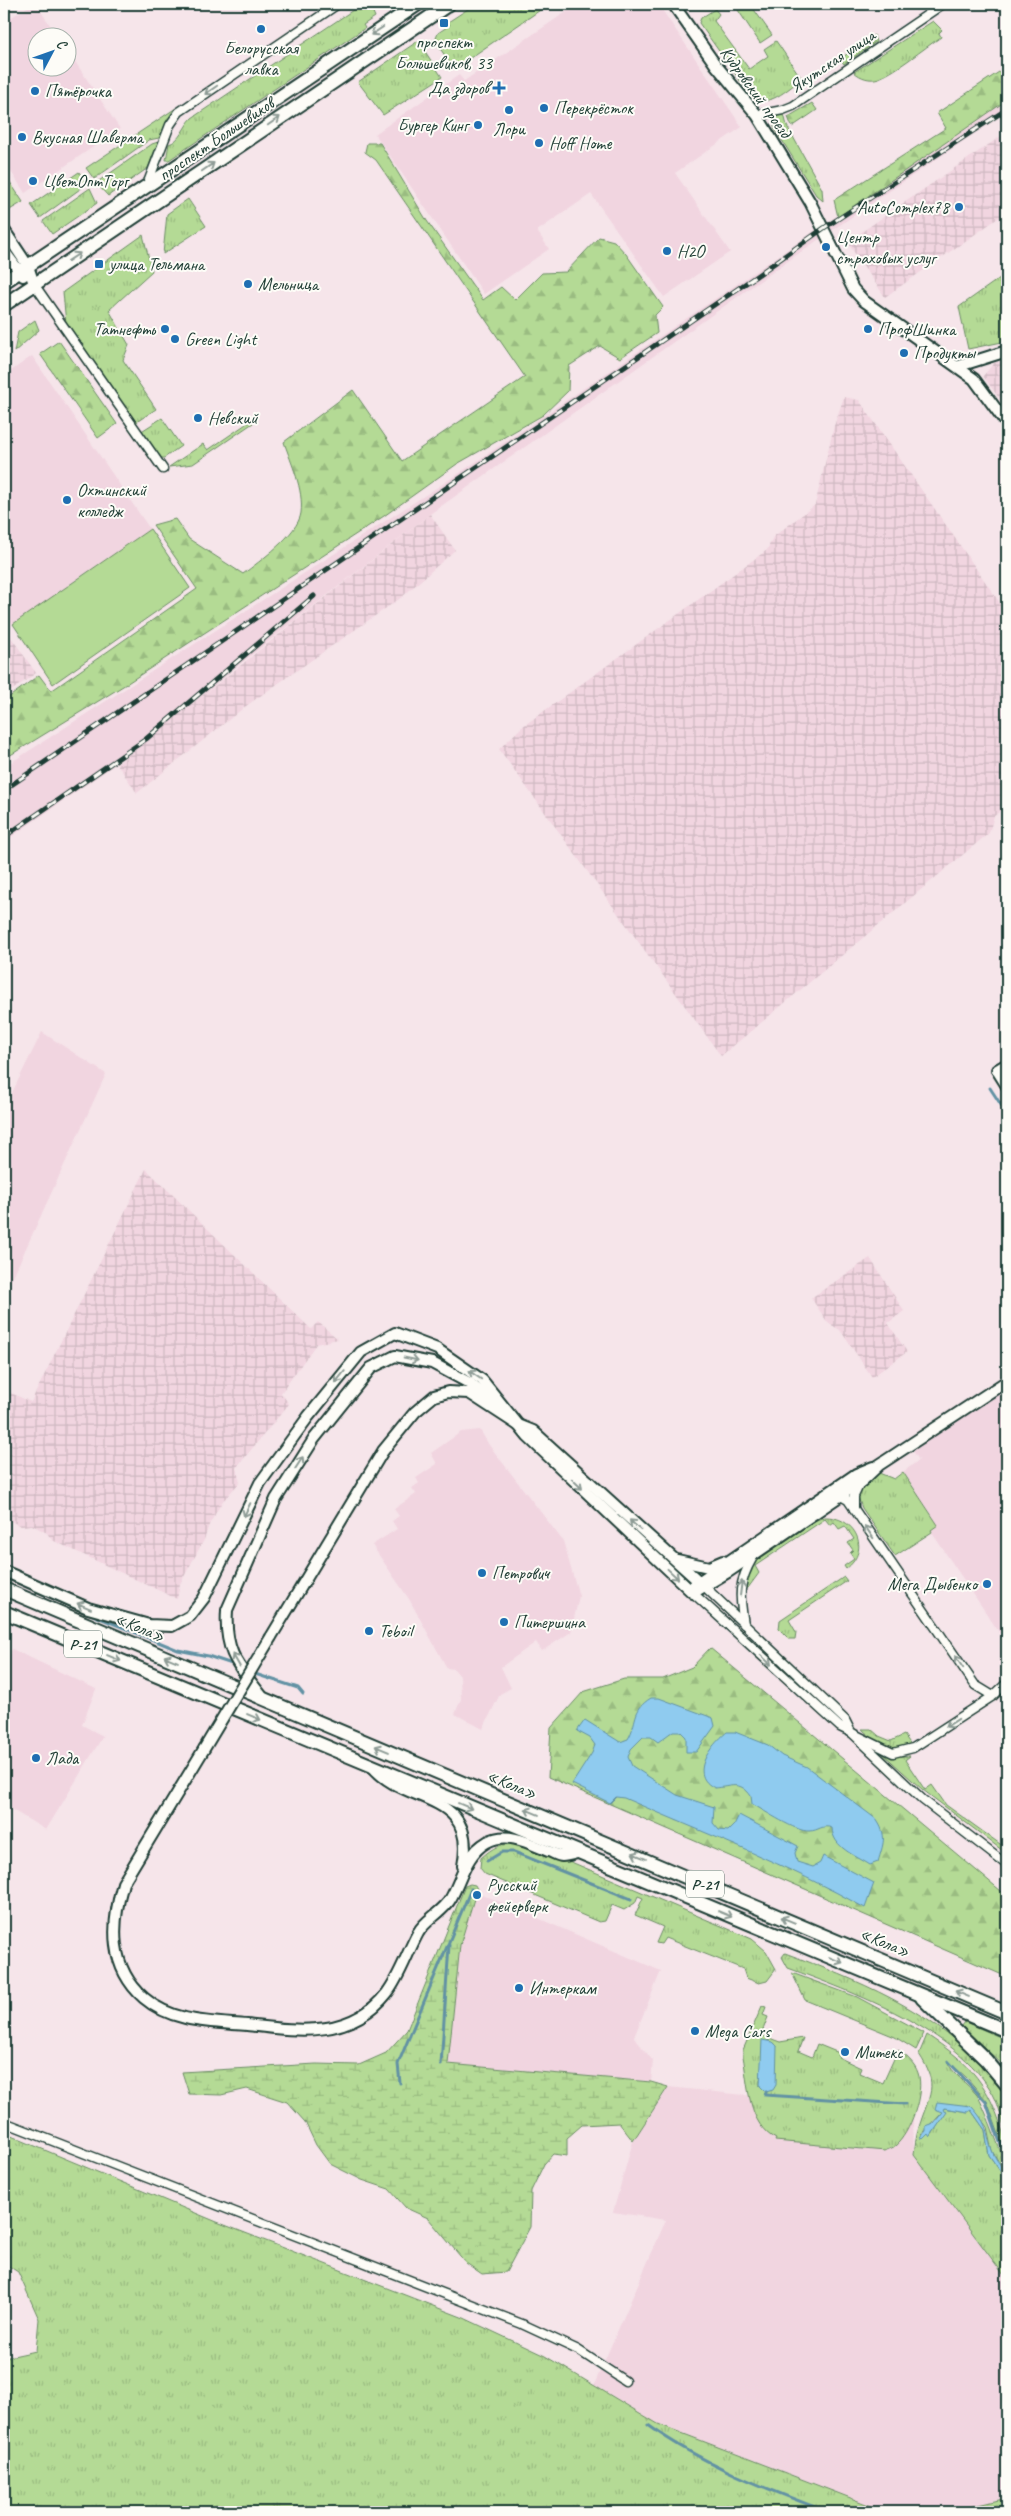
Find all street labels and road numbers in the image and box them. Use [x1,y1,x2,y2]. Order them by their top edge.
street label: Якутская улица [785,23,880,98]
street label: Кудровский проезд [715,42,798,143]
street label: проспект Большевиков [154,90,281,186]
street label: «Кола» [112,1607,168,1647]
road number: Р-21 [64,1630,102,1658]
street label: «Кола» [484,1764,540,1804]
road number: Р-21 [686,1870,724,1898]
street label: «Кола» [857,1922,913,1962]

